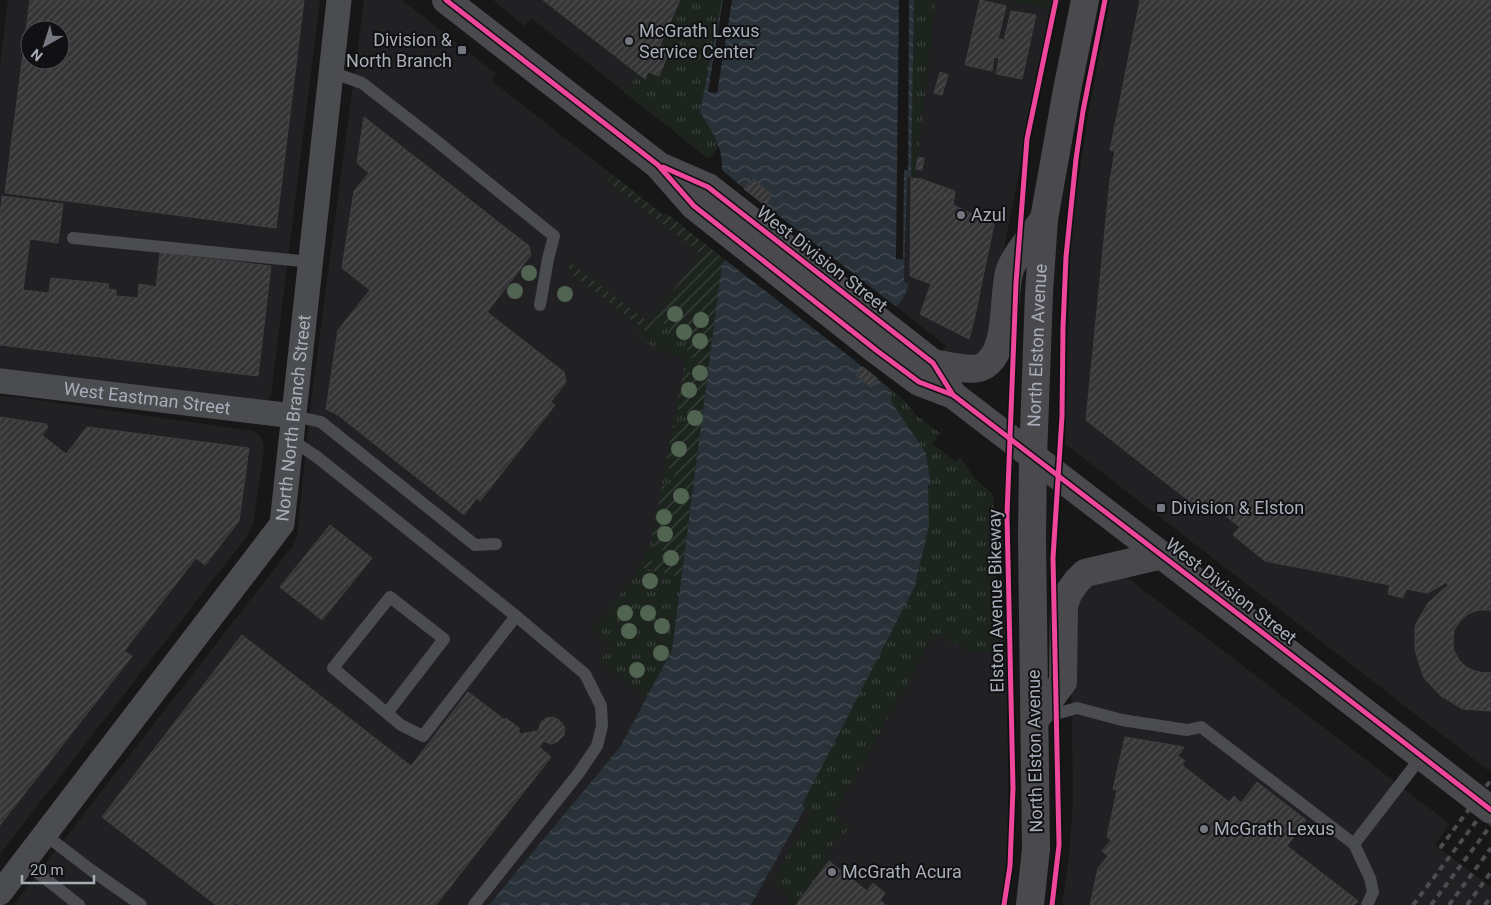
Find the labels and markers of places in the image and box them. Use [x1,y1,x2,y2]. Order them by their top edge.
place label: McGrath Lexus Service Center [639,20,760,62]
place label: Division & North Branch [346,29,453,71]
marker: McGrath Lexus Service Center [623,35,635,47]
marker: Division & North Branch [456,44,468,56]
place label: Azul [971,204,1006,225]
marker: Azul [955,209,967,221]
place label: Division & Elston [1171,497,1304,518]
marker: Division & Elston [1155,502,1167,514]
place label: McGrath Lexus [1214,818,1335,839]
marker: McGrath Lexus [1198,823,1210,835]
place label: McGrath Acura [842,861,962,882]
marker: McGrath Acura [826,866,838,878]

